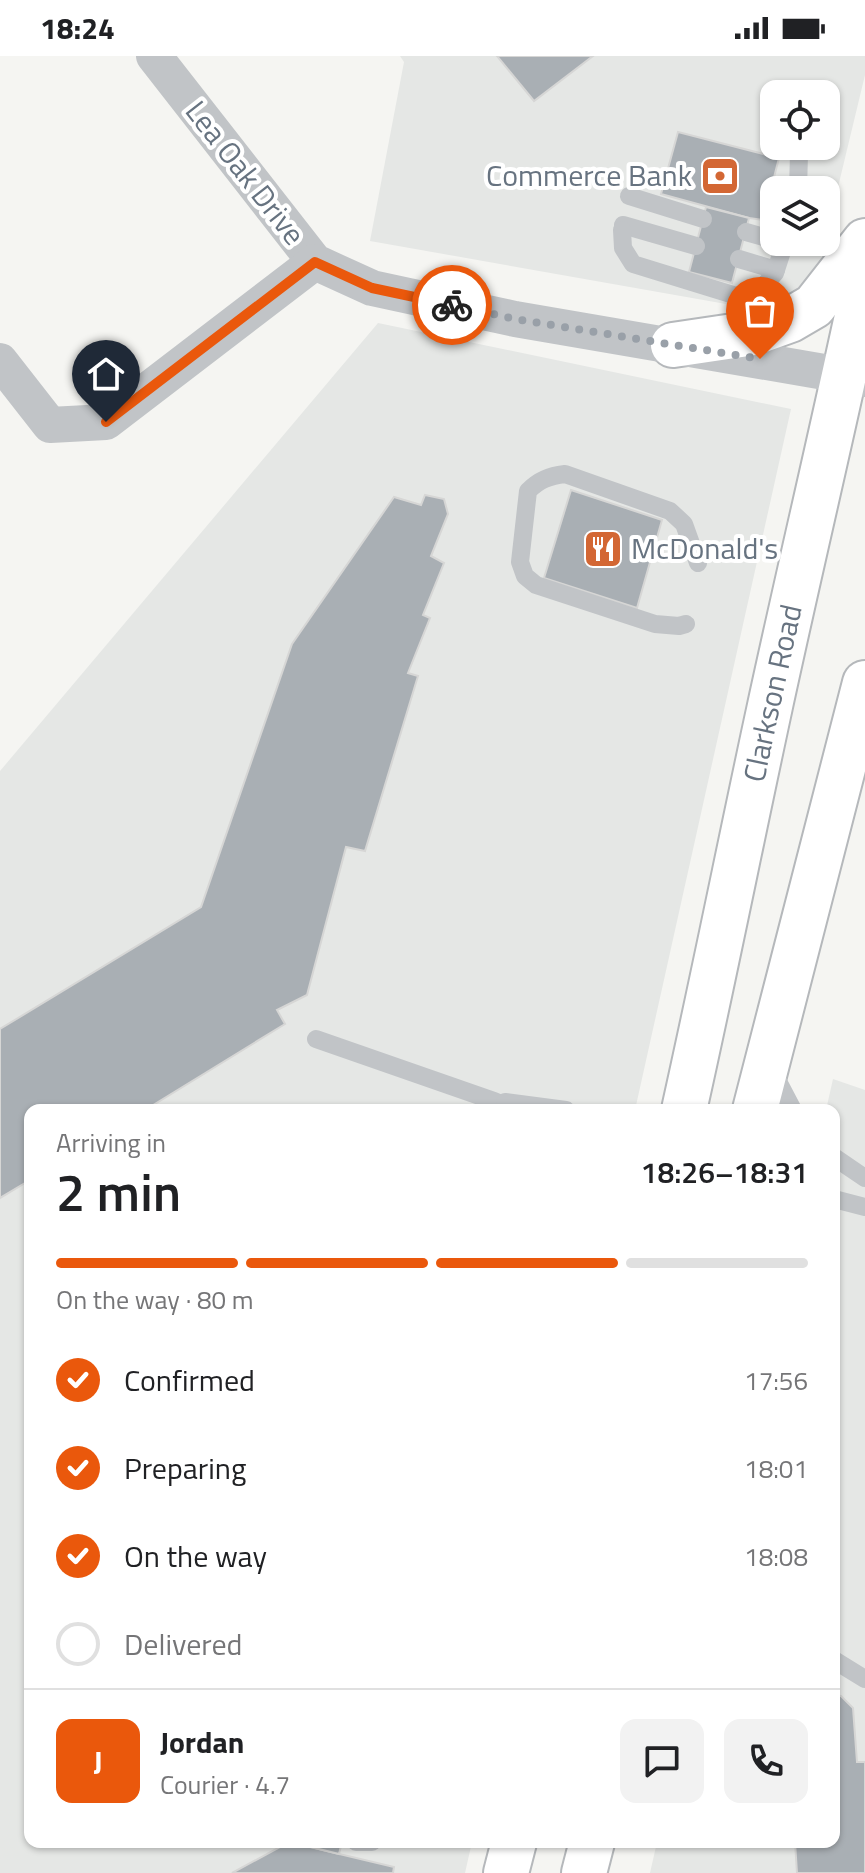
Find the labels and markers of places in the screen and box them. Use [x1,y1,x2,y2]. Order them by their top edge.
place label: Commerce Bank [486,152,692,198]
bank icon: Commerce Bank [699,155,741,197]
pin [726,277,794,359]
pin [72,340,140,422]
place label: McDonald's [631,525,778,571]
restaurant icon: McDonald's [582,528,624,570]

